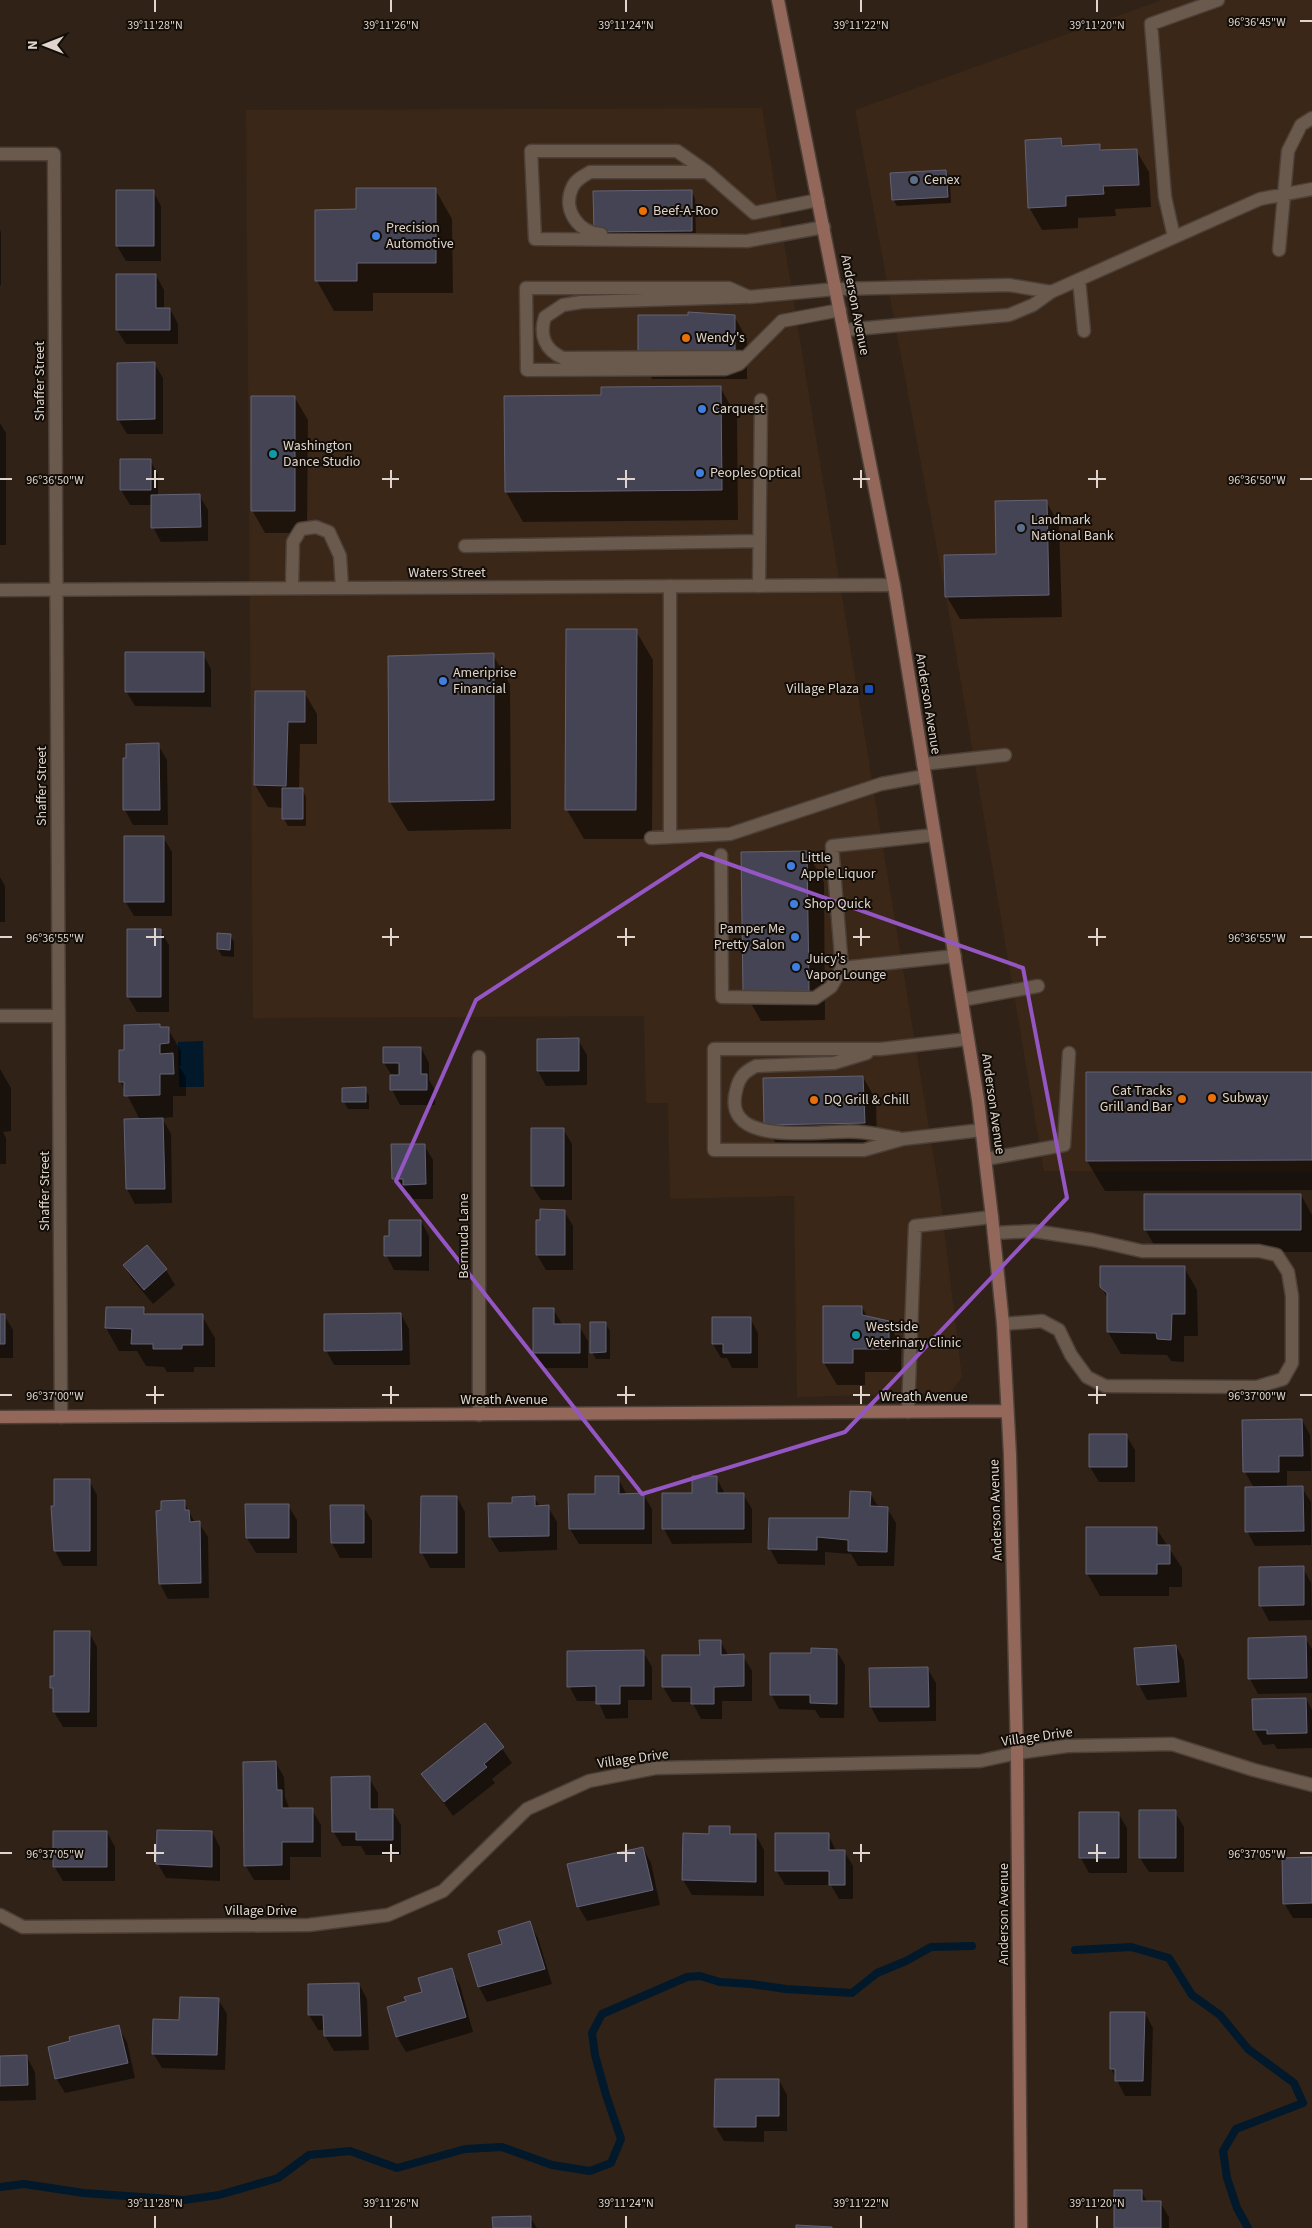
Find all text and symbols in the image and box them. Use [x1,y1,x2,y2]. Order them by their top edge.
text: 96°36'45"W [1228,14,1286,31]
text: 39°11'28"N [127,17,183,34]
text: 39°11'26"N [363,17,419,34]
text: 39°11'24"N [598,17,654,34]
text: 39°11'22"N [833,17,889,34]
text: 39°11'20"N [1069,17,1125,34]
north arrow [20,20,70,70]
text: N [23,40,43,50]
place label: Cenex [924,170,960,190]
marker: Cenex [908,174,920,186]
place label: Beef-A-Roo [653,201,718,221]
marker: Beef-A-Roo [637,205,649,217]
place label: Precision Automotive [386,218,454,254]
marker: Precision Automotive [370,230,382,242]
street label: Anderson Avenue [835,253,875,357]
place label: Wendy's [696,328,745,348]
marker: Wendy's [680,332,692,344]
street label: Shaffer Street [30,341,50,421]
place label: Carquest [712,399,765,419]
marker: Carquest [696,403,708,415]
place label: Washington Dance Studio [283,436,360,472]
marker: Washington Dance Studio [267,448,279,460]
place label: Peoples Optical [710,463,801,483]
marker: Peoples Optical [694,467,706,479]
text: 96°36'50"W [26,472,84,489]
text: 96°36'50"W [1228,472,1286,489]
place label: Landmark National Bank [1031,510,1114,546]
marker: Landmark National Bank [1015,522,1027,534]
street label: Waters Street [408,563,486,583]
street label: Anderson Avenue [910,652,946,756]
place label: Ameriprise Financial [453,663,516,699]
marker: Ameriprise Financial [437,675,449,687]
place label: Village Plaza [786,679,859,699]
marker: Village Plaza [863,683,875,695]
street label: Shaffer Street [32,746,52,826]
place label: Little Apple Liquor [801,848,876,884]
marker: Little Apple Liquor [785,860,797,872]
place label: Shop Quick [804,894,871,914]
marker: Shop Quick [788,898,800,910]
place label: Pamper Me Pretty Salon [714,919,785,955]
text: 96°36'55"W [26,930,84,947]
text: 96°36'55"W [1228,930,1286,947]
marker: Pamper Me Pretty Salon [789,931,801,943]
place label: Juicy's Vapor Lounge [806,949,886,985]
marker: Juicy's Vapor Lounge [790,961,802,973]
street label: Anderson Avenue [976,1052,1010,1156]
place label: Cat Tracks Grill and Bar [1100,1081,1172,1117]
place label: Subway [1222,1088,1269,1108]
place label: DQ Grill & Chill [824,1090,910,1110]
marker: Subway [1206,1092,1218,1104]
marker: Cat Tracks Grill and Bar [1176,1093,1188,1105]
marker: DQ Grill & Chill [808,1094,820,1106]
street label: Shaffer Street [35,1151,55,1231]
street label: Bermuda Lane [454,1193,474,1279]
place label: Westside Veterinary Clinic [866,1317,962,1353]
marker: Westside Veterinary Clinic [850,1329,862,1341]
street label: Wreath Avenue [880,1387,968,1407]
text: 96°37'00"W [26,1388,84,1405]
text: 96°37'00"W [1228,1388,1286,1405]
street label: Wreath Avenue [460,1390,548,1410]
street label: Anderson Avenue [984,1459,1008,1561]
street label: Village Drive [1000,1722,1074,1752]
street label: Village Drive [596,1744,670,1774]
text: 96°37'05"W [26,1846,84,1863]
text: 96°37'05"W [1228,1846,1286,1863]
street label: Anderson Avenue [994,1863,1014,1965]
street label: Village Drive [225,1901,297,1921]
text: 39°11'28"N [127,2195,183,2212]
text: 39°11'26"N [363,2195,419,2212]
text: 39°11'24"N [598,2195,654,2212]
text: 39°11'22"N [833,2195,889,2212]
text: 39°11'20"N [1069,2195,1125,2212]

